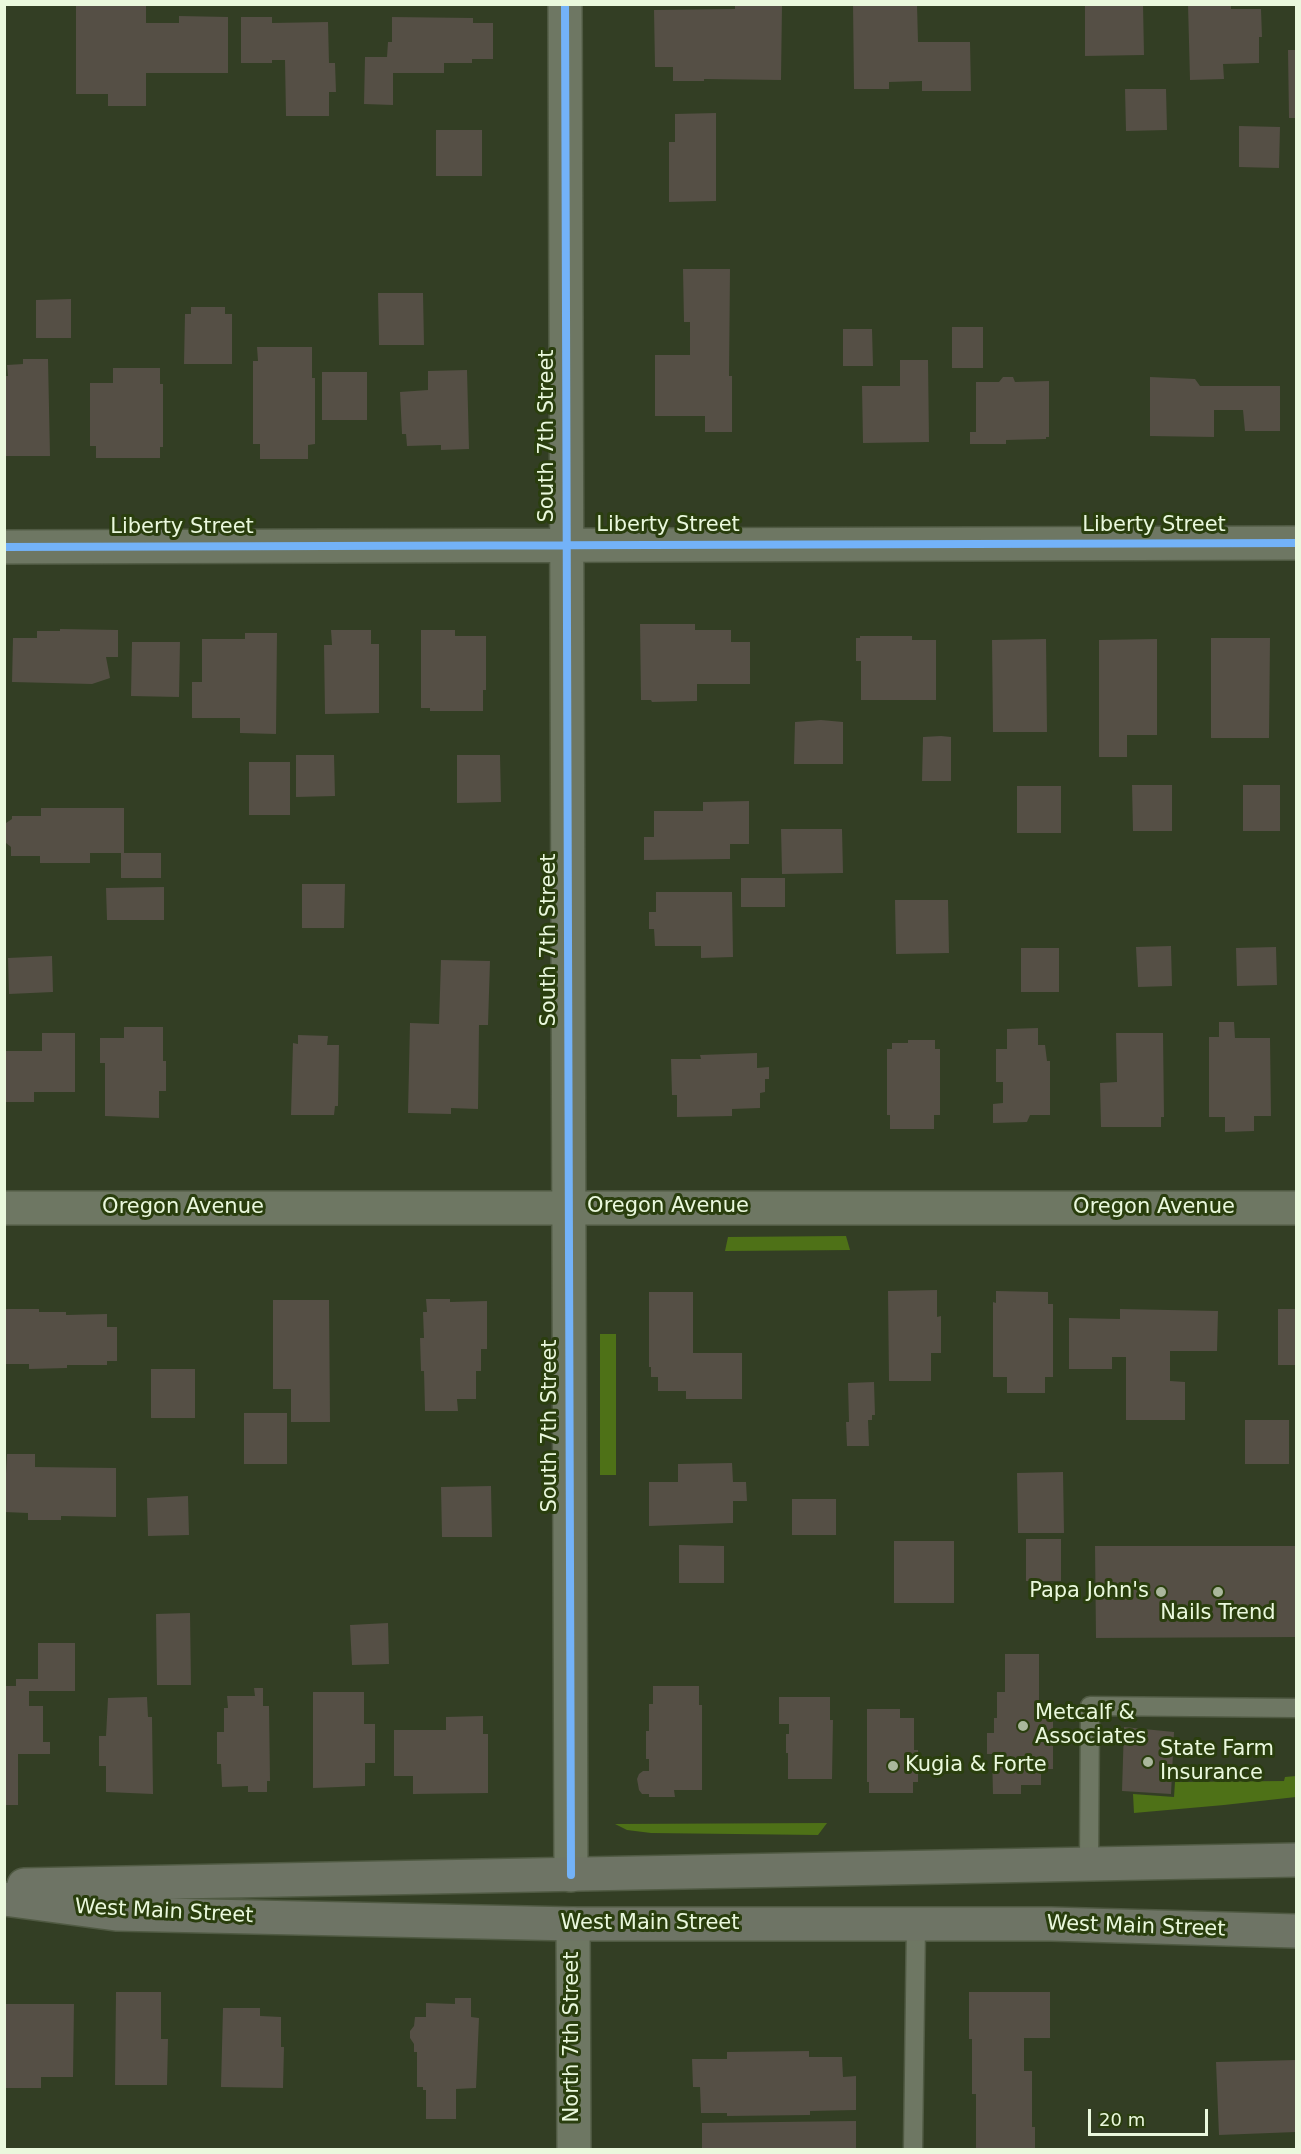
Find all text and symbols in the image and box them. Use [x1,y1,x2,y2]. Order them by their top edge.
street label: South 7th Street [535,349,561,523]
street label: Liberty Street [596,513,740,539]
street label: Liberty Street [1082,513,1226,539]
street label: Liberty Street [110,515,254,541]
street label: South 7th Street [537,853,563,1027]
street label: Oregon Avenue [587,1194,749,1220]
street label: Oregon Avenue [102,1195,264,1221]
street label: Oregon Avenue [1073,1195,1235,1221]
street label: South 7th Street [538,1339,564,1513]
place label: Papa John's [1029,1579,1149,1605]
marker: Papa John's [1154,1585,1168,1599]
marker: Nails Trend [1211,1585,1225,1599]
place label: Nails Trend [1160,1601,1276,1627]
place label: Metcalf & Associates [1035,1701,1146,1751]
marker: Metcalf & Associates [1016,1719,1030,1733]
place label: State Farm Insurance [1160,1737,1274,1787]
place label: Kugia & Forte [905,1753,1047,1779]
marker: State Farm Insurance [1141,1755,1155,1769]
marker: Kugia & Forte [886,1759,900,1773]
street label: West Main Street [74,1895,254,1929]
street label: West Main Street [561,1911,739,1937]
street label: West Main Street [1046,1911,1226,1943]
street label: North 7th Street [560,1952,586,2122]
scale bar [1091,2097,1211,2135]
text: 20 m [1099,2109,1145,2130]

